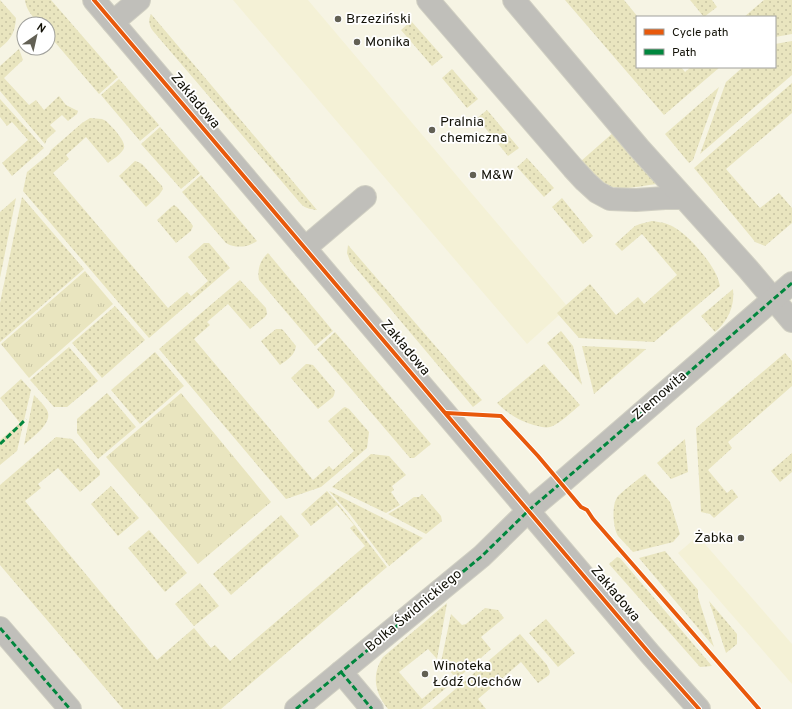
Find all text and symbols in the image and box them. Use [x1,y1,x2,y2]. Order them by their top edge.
place label: Brzeziński [346,11,411,28]
marker: Brzeziński [333,14,343,24]
north arrow [16,16,56,56]
legend [636,16,776,68]
text: N [34,21,48,37]
text: Cycle path [672,25,729,41]
place label: Monika [365,34,410,51]
marker: Monika [352,37,362,47]
text: Path [672,45,697,61]
street label: Zakładowa [167,70,223,132]
place label: Pralnia chemiczna [440,114,507,147]
marker: Pralnia chemiczna [427,125,437,135]
place label: M&W [481,167,514,184]
marker: M&W [468,170,478,180]
street label: Zakładowa [377,317,433,379]
street label: Ziemowita [629,368,691,424]
place label: Żabka [694,529,733,547]
marker: Żabka [736,533,746,543]
street label: Zakładowa [587,563,643,625]
street label: Bolka Świdnickiego [362,565,466,656]
place label: Winoteka Łódź Olechów [433,658,521,691]
marker: Winoteka Łódź Olechów [420,669,430,679]

